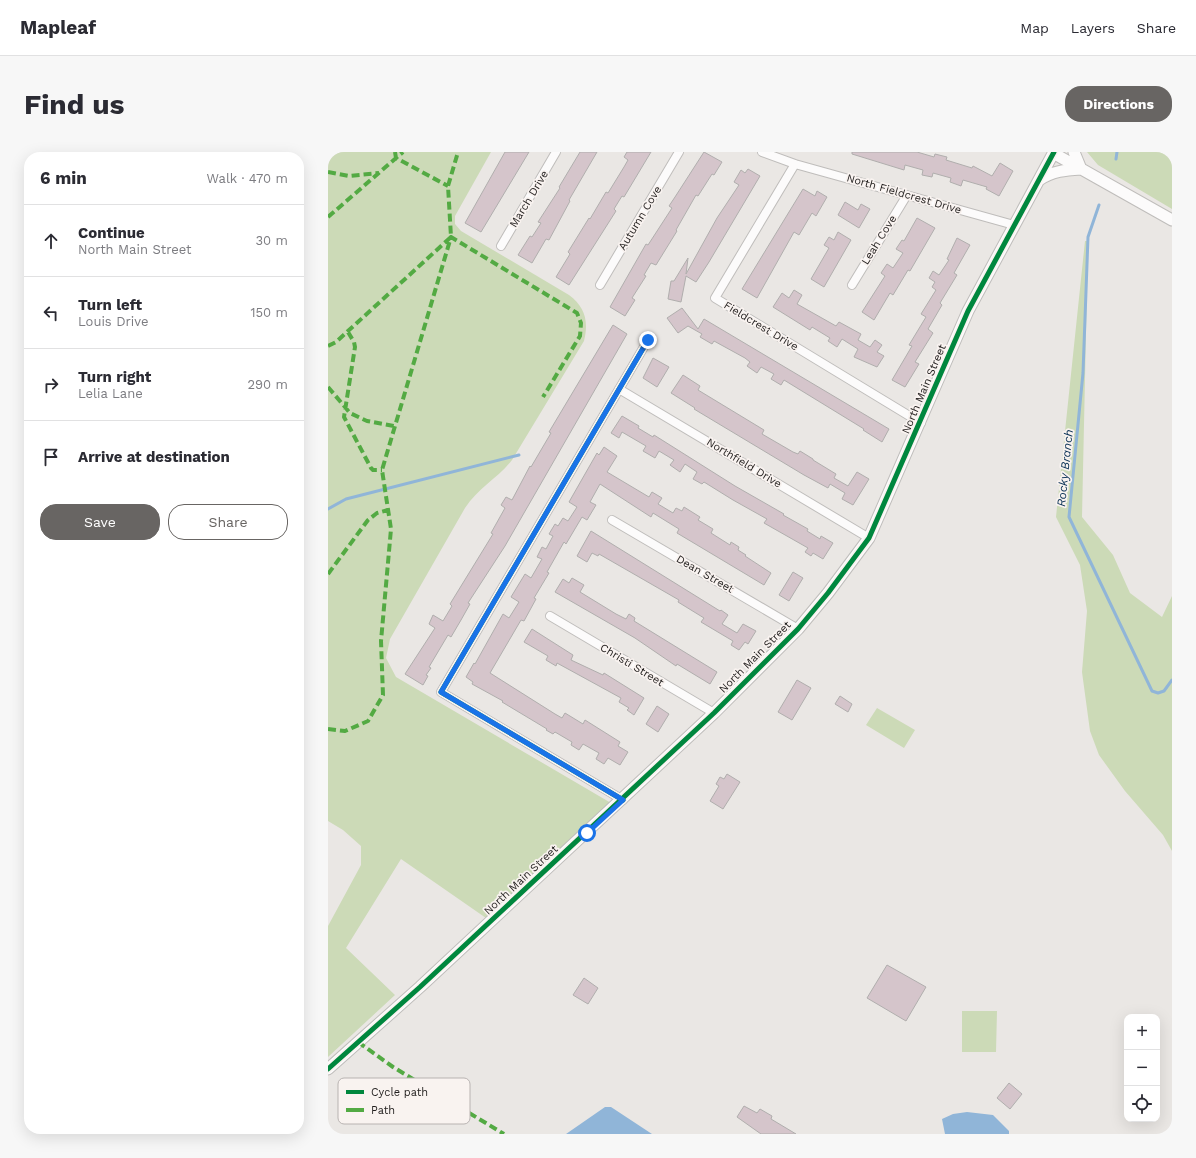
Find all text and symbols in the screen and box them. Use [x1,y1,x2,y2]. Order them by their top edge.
text: Mapleaf [20,16,96,39]
text: Map [1020,20,1049,36]
text: Layers [1071,20,1115,36]
text: Share [1137,20,1176,36]
button: Directions [1065,86,1172,122]
text: Find us [24,88,124,121]
text: 6 min [40,168,87,188]
street label: March Drive [507,168,551,230]
text: Walk · 470 m [207,171,288,186]
street label: North Fieldcrest Drive [845,171,963,217]
street label: Autumn Cove [616,184,664,252]
street label: Leah Cove [859,213,899,267]
text: Continue [78,224,145,242]
icon: ahead [40,230,62,252]
text: 30 m [256,233,288,248]
text: North Main Street [78,242,192,257]
text: Turn left [78,296,142,314]
street label: Fieldcrest Drive [721,299,801,353]
icon: left [40,302,62,324]
text: 150 m [250,305,288,320]
text: Louis Drive [78,314,148,329]
route end [639,331,657,349]
street label: North Main Street [899,342,949,436]
text: Turn right [78,368,151,386]
icon: right [40,374,62,396]
text: 290 m [247,377,288,392]
text: Lelia Lane [78,386,143,401]
water label: Rocky Branch [1054,429,1076,507]
street label: Northfield Drive [704,436,784,490]
icon: arrive [40,446,62,468]
text: Arrive at destination [78,448,230,466]
button: Save [40,504,160,540]
button: Share [168,504,288,540]
street label: Dean Street [674,552,736,596]
street label: North Main Street [716,618,794,696]
street label: Christi Street [598,641,667,689]
route start [578,824,596,842]
street label: North Main Street [481,842,561,918]
map controls [1124,1014,1160,1122]
button: + [1124,1014,1160,1050]
button: − [1124,1050,1160,1086]
legend [338,1078,470,1124]
text: Cycle path [371,1086,428,1099]
button: locate [1124,1086,1160,1122]
text: Path [371,1104,395,1117]

